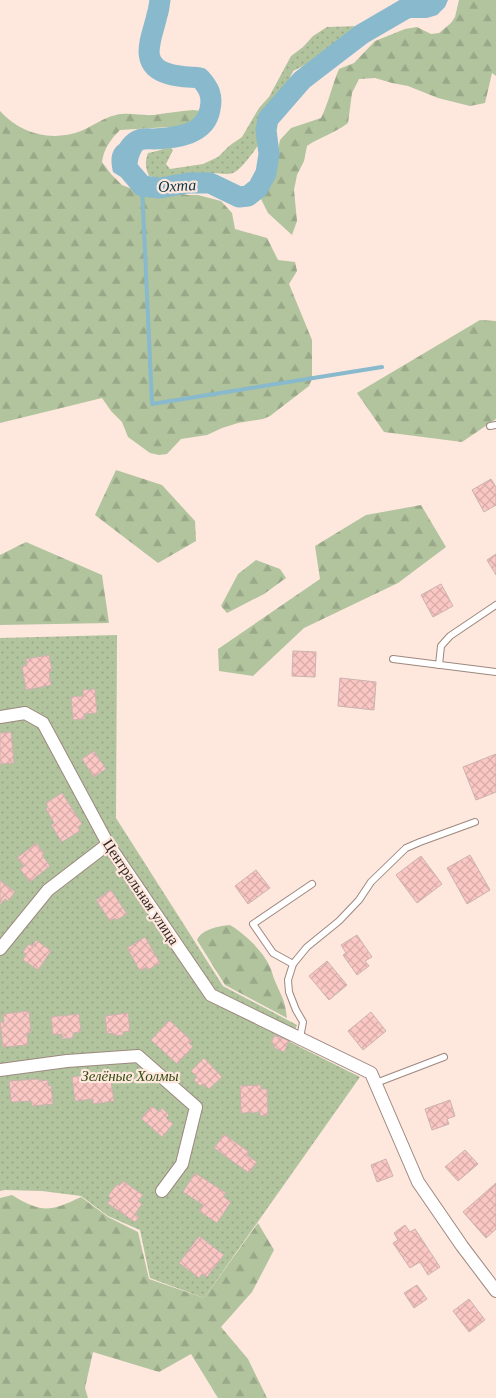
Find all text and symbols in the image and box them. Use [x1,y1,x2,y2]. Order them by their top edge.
water label: Охта [157,174,197,196]
street label: Центральная улица [99,835,184,949]
park label: Зелёные Холмы [81,1066,179,1085]

